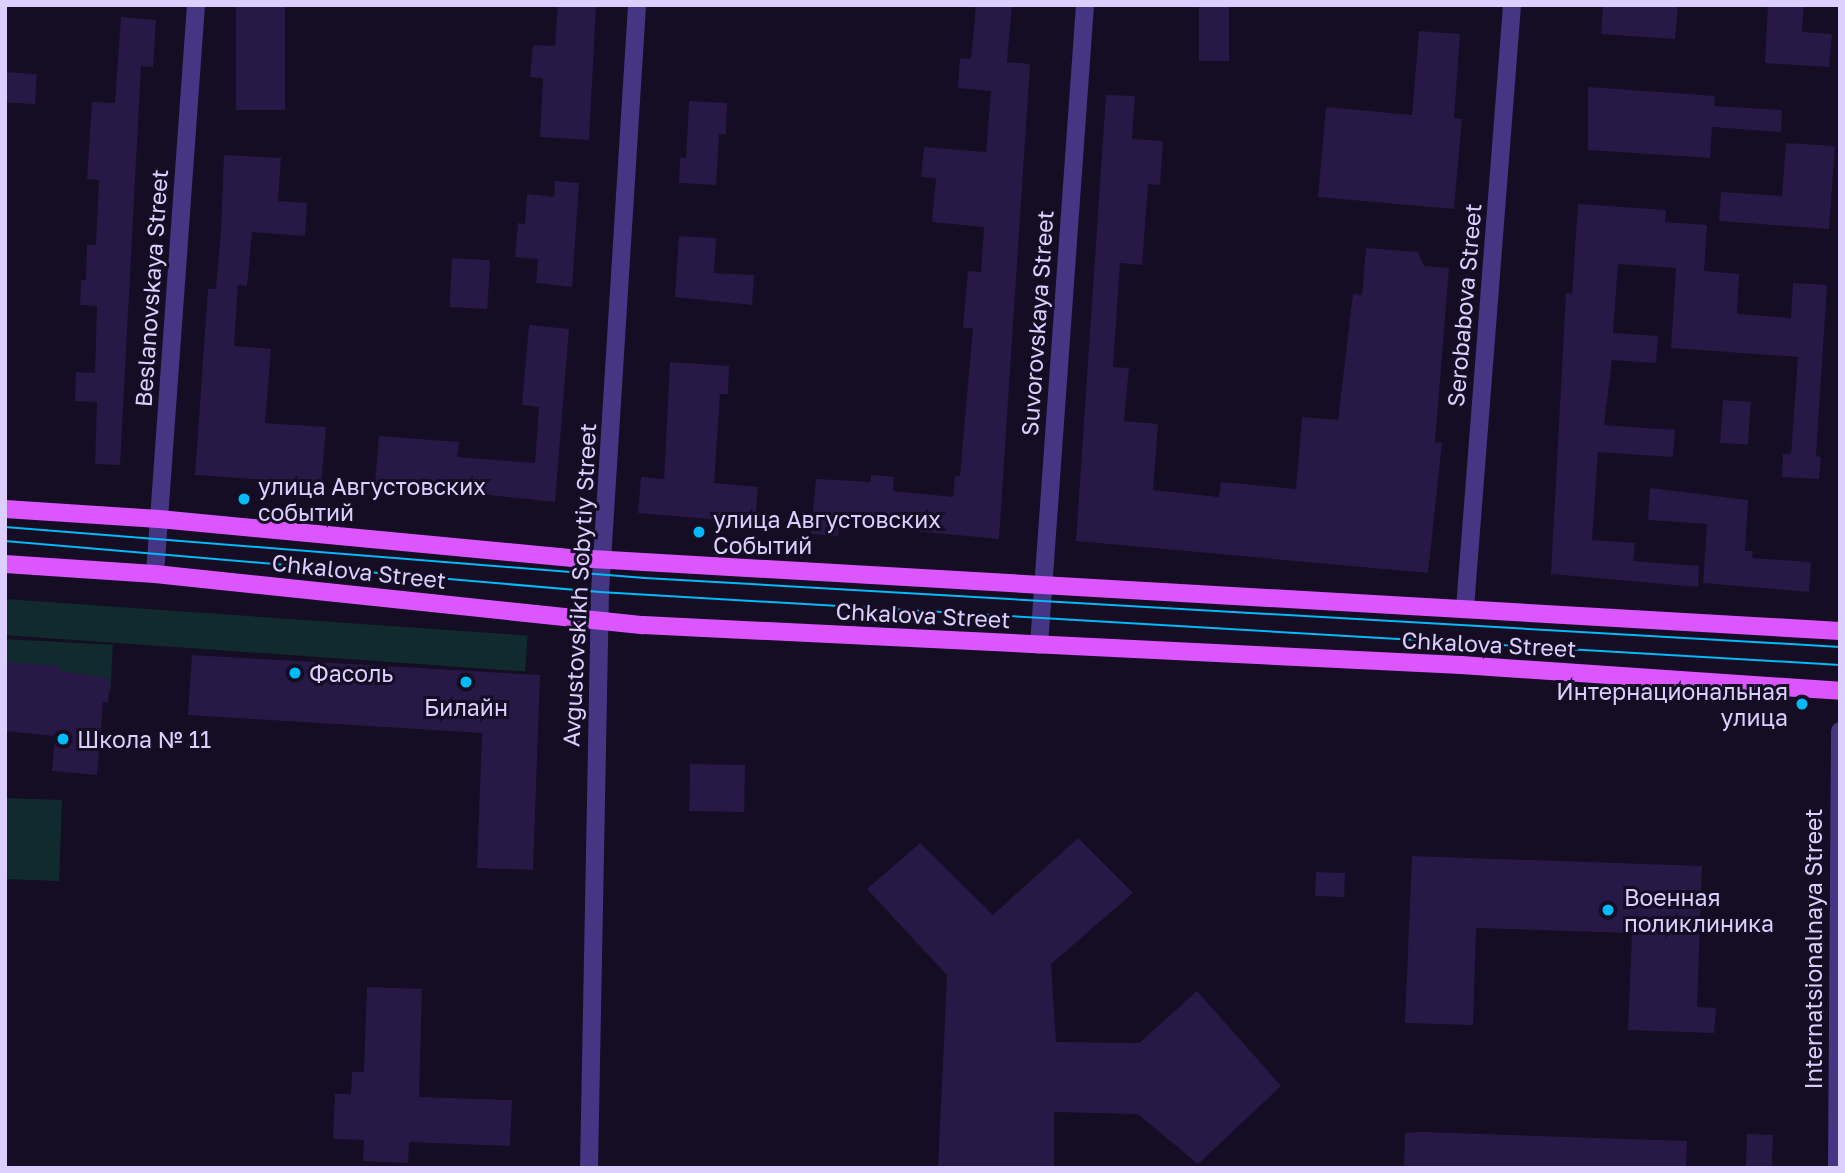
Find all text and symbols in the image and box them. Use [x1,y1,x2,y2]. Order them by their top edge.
street label: Beslanovskaya Street [129,168,173,408]
street label: Serobabova Street [1441,202,1487,408]
street label: Suvorovskaya Street [1015,209,1059,437]
street label: Avgustovskikh Sobytiy Street [557,422,601,748]
place label: улица Августовских событий [258,472,486,526]
marker: улица Августовских событий [236,491,252,507]
place label: улица Августовских Событий [713,505,941,559]
marker: улица Августовских Событий [691,524,707,540]
street label: Chkalova Street [271,548,447,594]
street label: Chkalova Street [835,597,1011,633]
street label: Chkalova Street [1401,626,1577,662]
place label: Фасоль [309,659,393,687]
marker: Фасоль [287,665,303,681]
marker: Билайн [458,674,474,690]
place label: Интернациональная улица [1556,677,1788,731]
place label: Билайн [424,693,508,721]
marker: Интернациональная улица [1794,696,1810,712]
place label: Школа № 11 [77,725,211,753]
marker: Школа № 11 [55,731,71,747]
street label: Internatsionalnaya Street [1799,808,1827,1090]
place label: Военная поликлиника [1624,883,1774,937]
marker: Военная поликлиника [1598,900,1618,920]

